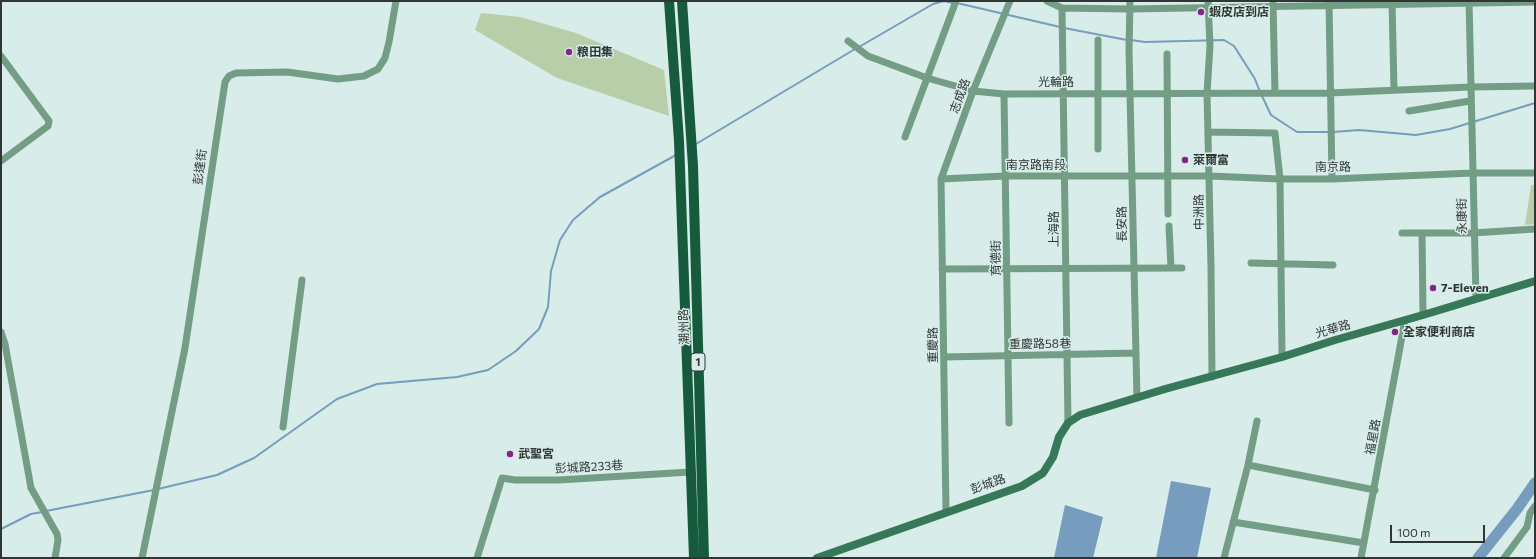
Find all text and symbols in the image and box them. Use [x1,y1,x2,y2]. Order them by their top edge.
place label: 蝦皮店到店 [1209,5,1269,19]
marker: 蝦皮店到店 [1196,7,1206,17]
place label: 粮田集 [577,45,613,59]
marker: 粮田集 [564,47,574,57]
street label: 光輪路 [1038,75,1074,89]
street label: 志成路 [947,77,973,115]
street label: 彭達街 [191,148,209,186]
place label: 萊爾富 [1193,153,1229,167]
marker: 萊爾富 [1180,155,1190,165]
street label: 南京路南段 [1006,158,1066,172]
street label: 南京路 [1315,159,1351,175]
street label: 中洲路 [1191,194,1207,230]
street label: 永康街 [1454,198,1470,234]
street label: 長安路 [1114,206,1130,242]
street label: 上海路 [1047,211,1061,247]
street label: 育德街 [988,240,1004,276]
place label: 7-Eleven [1441,281,1489,295]
marker: 7-Eleven [1428,283,1438,293]
street label: 潮州路 [676,309,692,345]
street label: 光華路 [1314,317,1352,341]
place label: 全家便利商店 [1403,325,1475,339]
street label: 重慶路 [925,327,941,363]
marker: 全家便利商店 [1390,327,1400,337]
street label: 重慶路58巷 [1009,336,1071,352]
road number: 1 [691,353,705,371]
street label: 福星路 [1363,418,1383,456]
place label: 武聖宮 [518,447,554,461]
marker: 武聖宮 [505,449,515,459]
street label: 彭城路233巷 [555,458,623,476]
street label: 彭城路 [969,471,1007,497]
scale bar [1392,517,1487,543]
text: 100 m [1397,525,1431,539]

